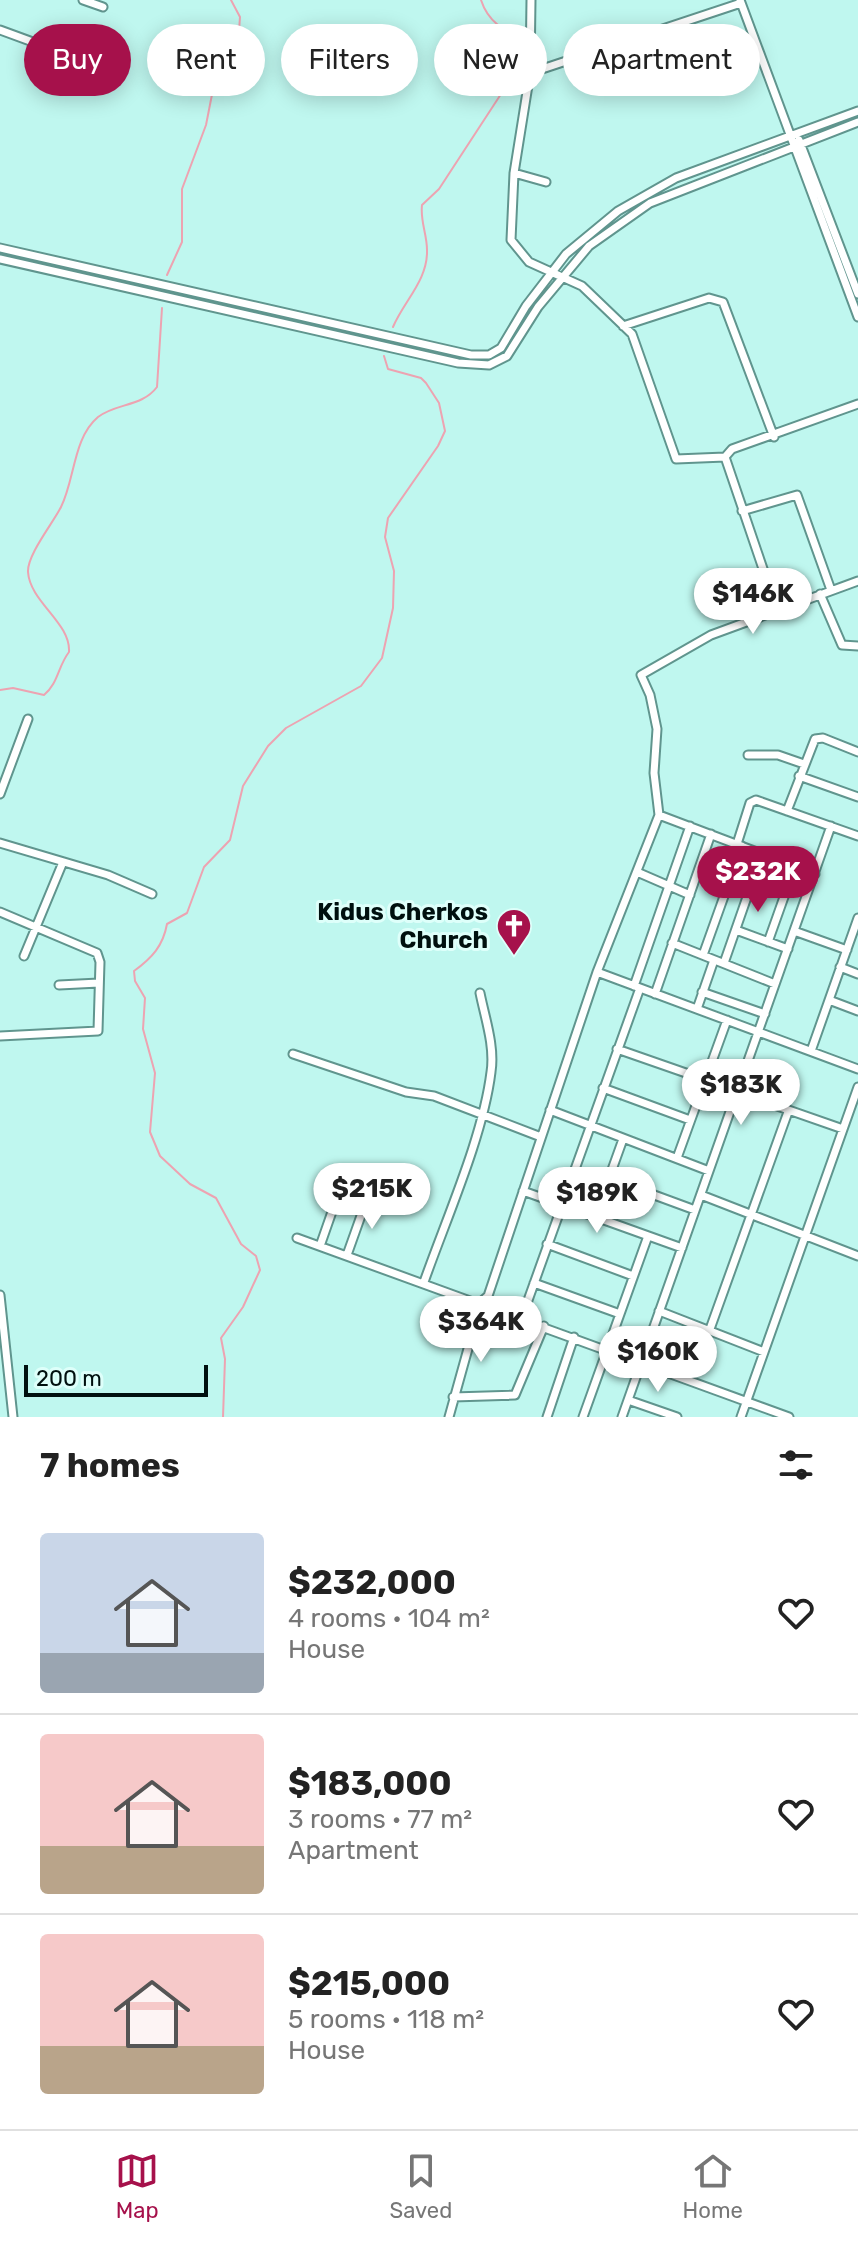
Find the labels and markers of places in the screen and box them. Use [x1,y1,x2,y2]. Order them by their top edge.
pin: $146K [697,568,809,636]
pin: $232K [702,846,814,914]
place label: Kidus Cherkos Church [317,898,488,954]
church icon: Kidus Cherkos Church [495,907,533,957]
pin: $183K [685,1059,797,1127]
pin: $215K [316,1163,428,1231]
pin: $189K [541,1167,653,1235]
pin: $364K [425,1296,537,1364]
pin: $160K [602,1326,714,1394]

